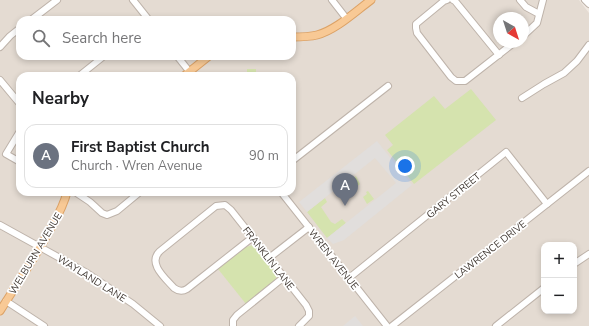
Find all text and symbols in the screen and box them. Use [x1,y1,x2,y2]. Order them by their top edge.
north arrow [493,12,529,48]
search box [16,16,296,60]
icon: search [30,27,52,49]
text: Search here [62,28,142,48]
text: Nearby [32,87,89,110]
text: First Baptist Church [71,137,209,157]
text: A [41,147,51,165]
text: 90 m [249,147,279,165]
your location [395,156,415,176]
text: Church · Wren Avenue [71,157,202,175]
street label: GARY STREET [424,170,484,222]
pin: A [332,173,358,206]
street label: WELBURN AVENUE [6,210,66,297]
street label: LAWRENCE DRIVE [452,217,530,282]
street label: FRANKLIN LANE [239,224,297,293]
street label: WREN AVENUE [305,226,361,293]
map controls [541,242,577,314]
button: + [541,242,577,278]
street label: WAYLAND LANE [54,252,129,306]
button: − [541,278,577,314]

